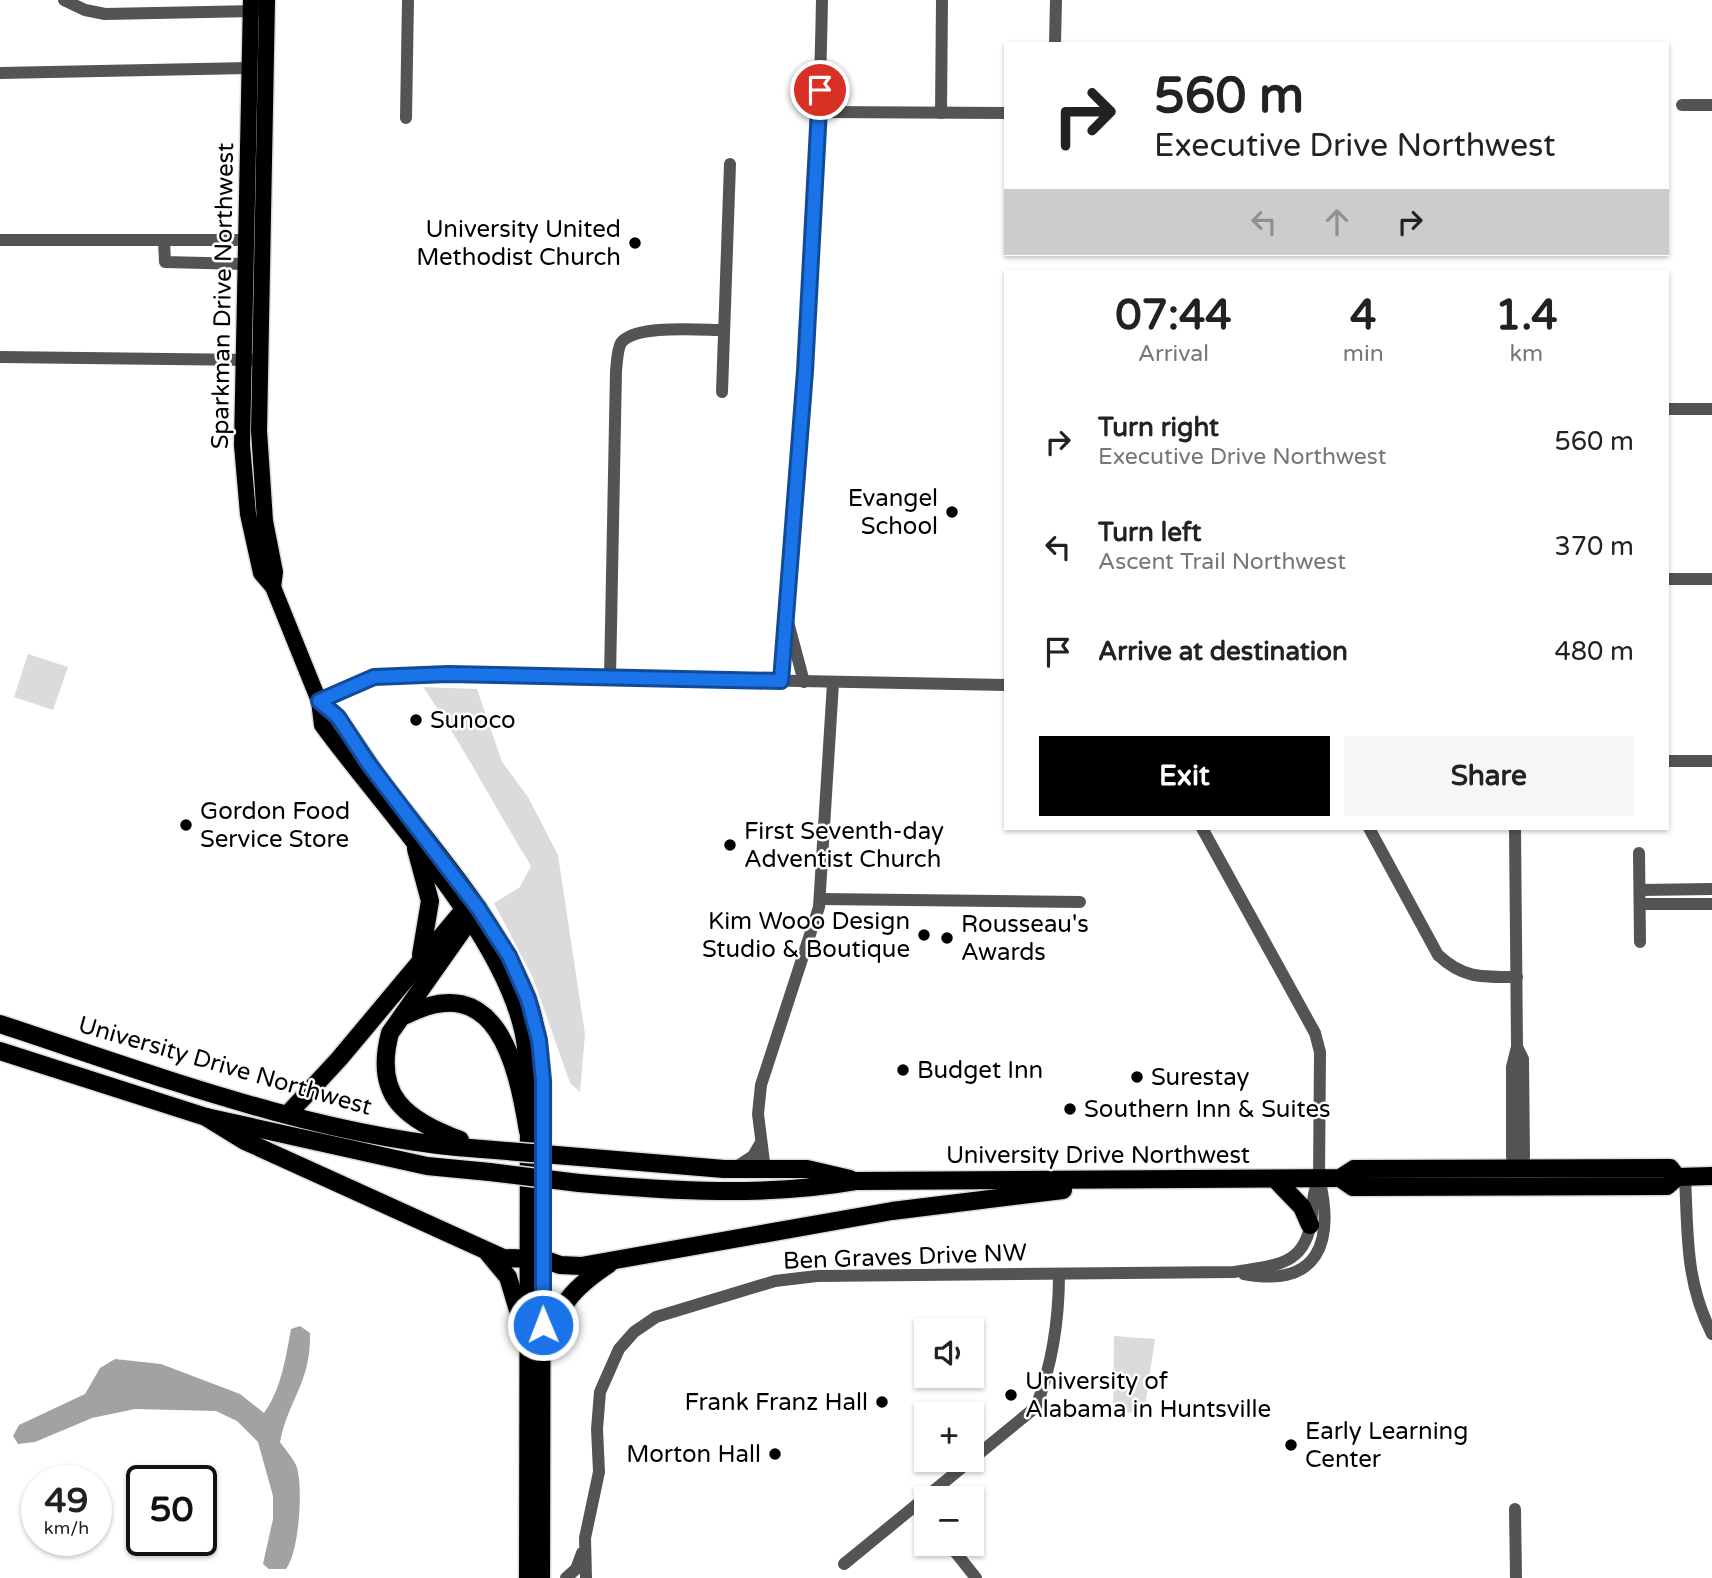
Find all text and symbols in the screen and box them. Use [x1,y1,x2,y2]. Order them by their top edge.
pin [790,60,850,120]
text: 560 m [1154,67,1304,126]
icon: right [1039,70,1130,161]
icon: arrive [801,71,839,109]
text: Executive Drive Northwest [1154,127,1556,165]
street label: Sparkman Drive Northwest [206,143,240,449]
icon: left [1245,203,1283,241]
icon: ahead [1318,203,1356,241]
icon: right [1391,203,1429,241]
place label: University United Methodist Church [416,215,621,272]
marker: University United Methodist Church [627,235,643,251]
text: 07:44 [1115,290,1232,341]
text: 4 [1350,290,1376,341]
text: 1.4 [1495,290,1558,341]
text: Arrival [1138,340,1209,368]
text: min [1343,340,1384,368]
text: km [1510,340,1543,368]
text: Turn right [1098,412,1219,443]
icon: right [1039,423,1077,461]
text: 560 m [1554,426,1634,457]
text: Executive Drive Northwest [1098,443,1387,471]
place label: Evangel School [848,484,938,541]
marker: Evangel School [944,504,960,520]
text: Turn left [1098,517,1201,548]
icon: left [1039,528,1077,566]
text: 370 m [1554,531,1634,562]
text: Ascent Trail Northwest [1098,548,1346,576]
icon: arrive [1039,633,1077,671]
text: Arrive at destination [1098,636,1348,667]
text: 480 m [1554,636,1634,667]
place label: Sunoco [430,706,516,735]
marker: Sunoco [408,712,424,728]
button: Exit [1039,736,1330,816]
button: Share [1344,736,1634,816]
place label: Gordon Food Service Store [200,797,350,854]
marker: Gordon Food Service Store [178,817,194,833]
place label: First Seventh-day Adventist Church [744,817,944,874]
marker: First Seventh-day Adventist Church [722,837,738,853]
place label: Kim Wooo Design Studio & Boutique [702,907,910,964]
place label: Rousseau's Awards [961,910,1089,967]
marker: Kim Wooo Design Studio & Boutique [916,927,932,943]
marker: Rousseau's Awards [939,930,955,946]
street label: University Drive Northwest [75,1010,375,1122]
place label: Budget Inn [917,1056,1043,1085]
marker: Budget Inn [895,1062,911,1078]
place label: Surestay [1151,1063,1249,1092]
marker: Surestay [1129,1069,1145,1085]
place label: Southern Inn & Suites [1084,1095,1331,1124]
marker: Southern Inn & Suites [1062,1101,1078,1117]
street label: University Drive Northwest [946,1141,1250,1170]
street label: Ben Graves Drive NW [782,1238,1028,1276]
position arrow [506,1288,580,1362]
map controls [914,1318,984,1556]
button: sound [914,1318,984,1388]
place label: University of Alabama in Huntsville [1025,1367,1271,1424]
marker: University of Alabama in Huntsville [1003,1387,1019,1403]
place label: Frank Franz Hall [684,1388,868,1417]
marker: Frank Franz Hall [874,1394,890,1410]
button: + [914,1402,984,1472]
place label: Early Learning Center [1305,1417,1468,1474]
marker: Early Learning Center [1283,1437,1299,1453]
place label: Morton Hall [626,1440,761,1469]
marker: Morton Hall [767,1446,783,1462]
speed limit sign: 50 [126,1465,217,1556]
text: 49 [45,1480,88,1522]
button: − [914,1486,984,1556]
text: km/h [44,1517,89,1539]

